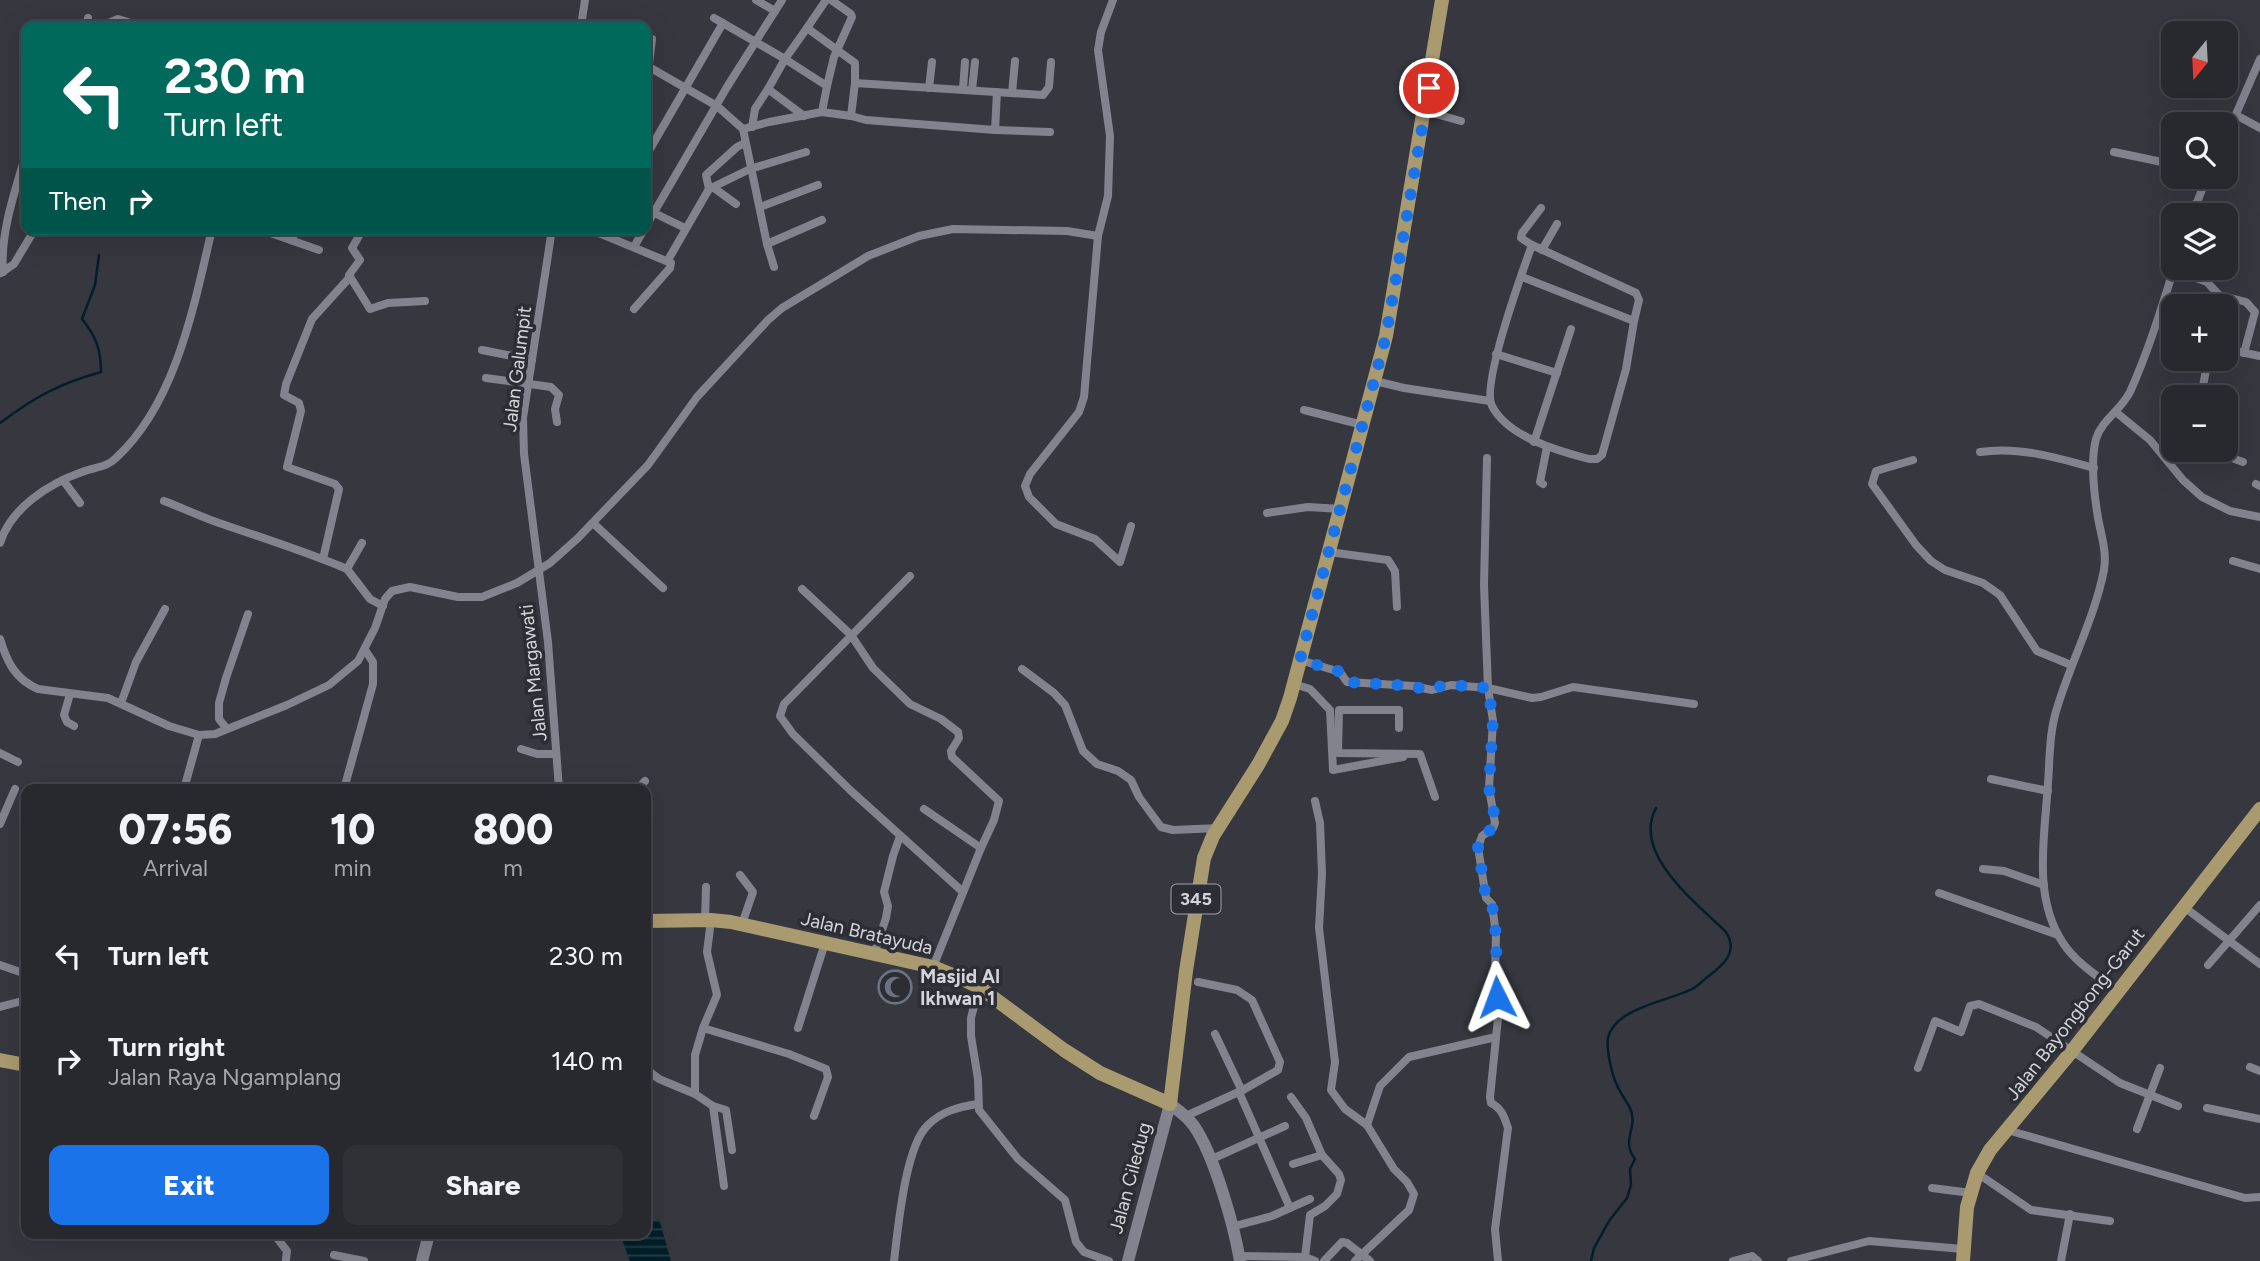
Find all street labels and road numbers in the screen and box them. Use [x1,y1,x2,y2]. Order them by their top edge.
street label: Jalan Galumpit [498,305,536,433]
street label: Jalan Margawati [514,603,552,743]
road number: 345 [1172,884,1220,914]
street label: Jalan Bratayuda [799,907,935,959]
street label: Jalan Bayongbong-Garut [2001,923,2149,1105]
street label: Jalan Ciledug [1104,1120,1156,1236]

